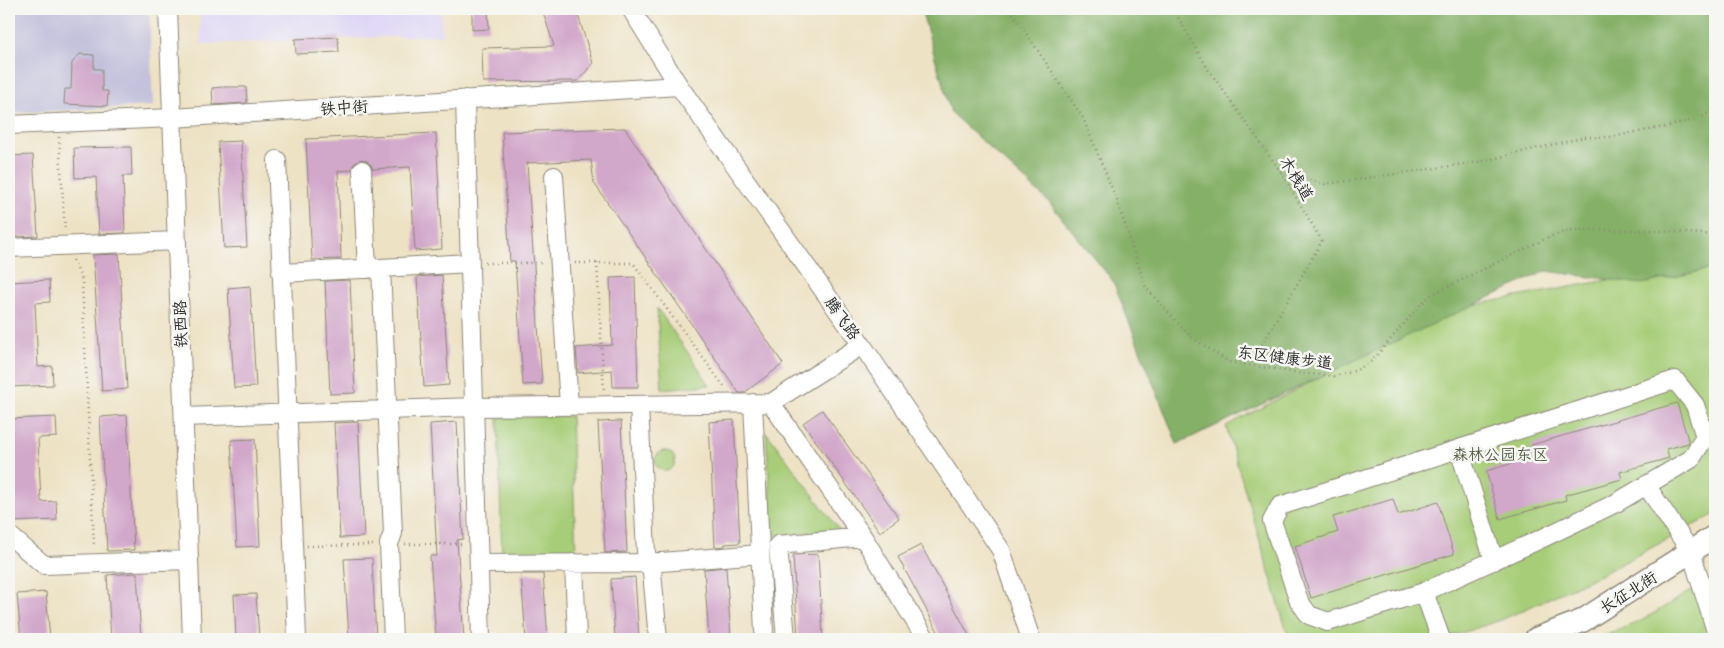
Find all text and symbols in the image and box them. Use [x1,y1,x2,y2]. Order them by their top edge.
street label: 铁中街 [319,96,369,119]
street label: 木栈道 [1276,153,1317,204]
street label: 腾飞路 [821,293,864,343]
street label: 铁西路 [170,300,191,348]
street label: 东区健康步道 [1236,342,1334,373]
park label: 森林公园东区 [1452,445,1548,464]
street label: 长征北街 [1596,567,1660,617]

